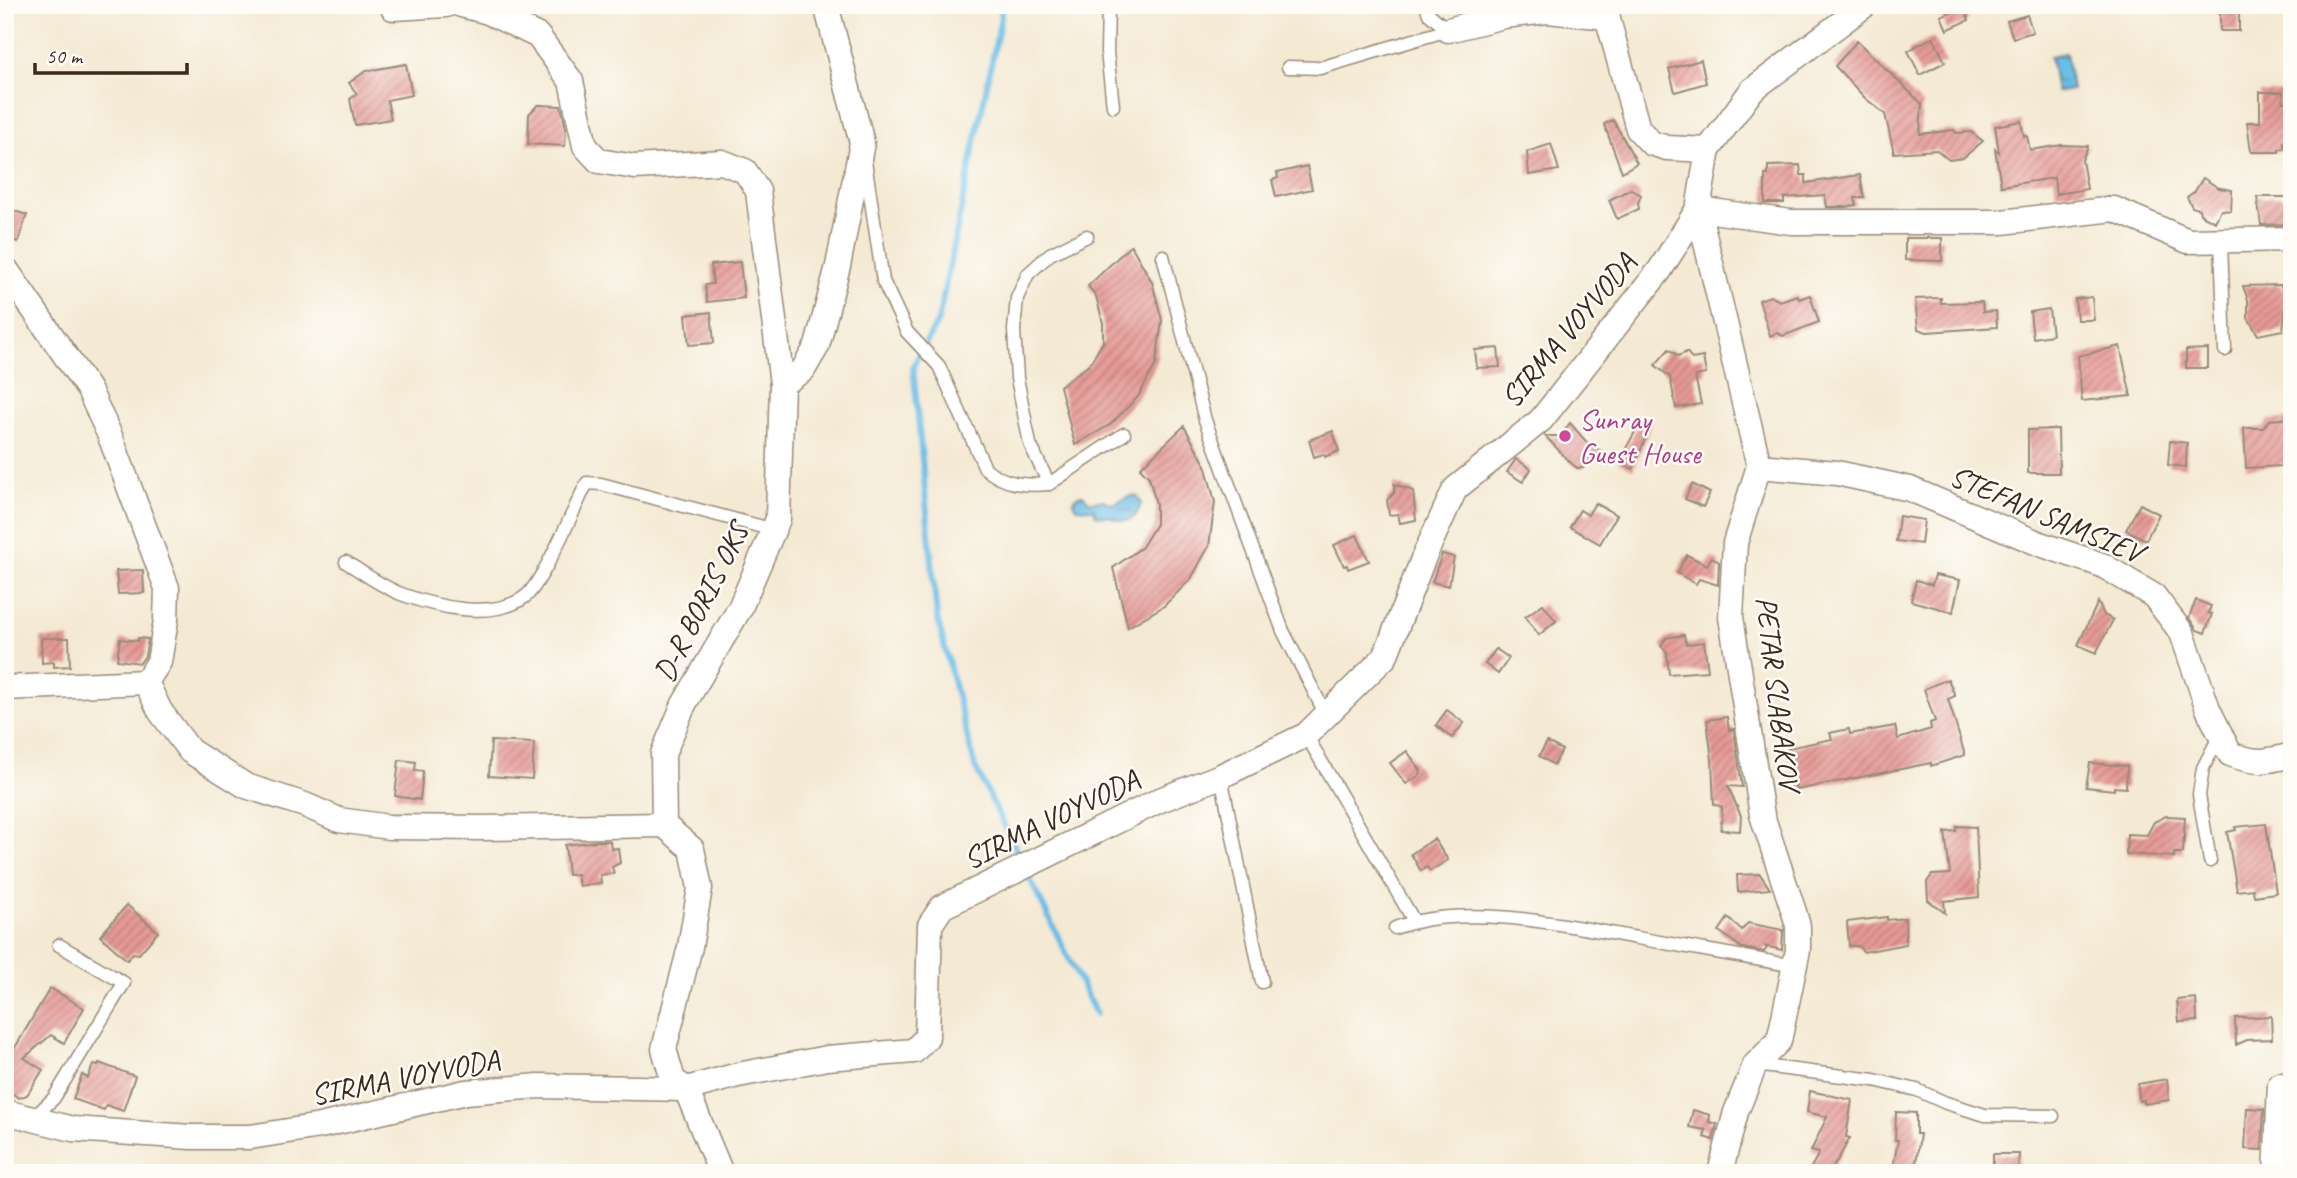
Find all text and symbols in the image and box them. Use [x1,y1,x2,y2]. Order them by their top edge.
scale bar [35,32,187,76]
text: 50 m [46,43,84,69]
street label: SIRMA VOYVODA [1492,244,1644,415]
place label: Sunray Guest House [1579,400,1703,472]
marker: Sunray Guest House [1557,428,1573,444]
street label: STEFAN SAMSIEV [1944,456,2154,574]
street label: D-R BORIS OKS [645,513,759,688]
street label: PETAR SLABAKOV [1747,594,1809,798]
street label: SIRMA VOYVODA [957,760,1146,878]
street label: SIRMA VOYVODA [308,1040,503,1114]

